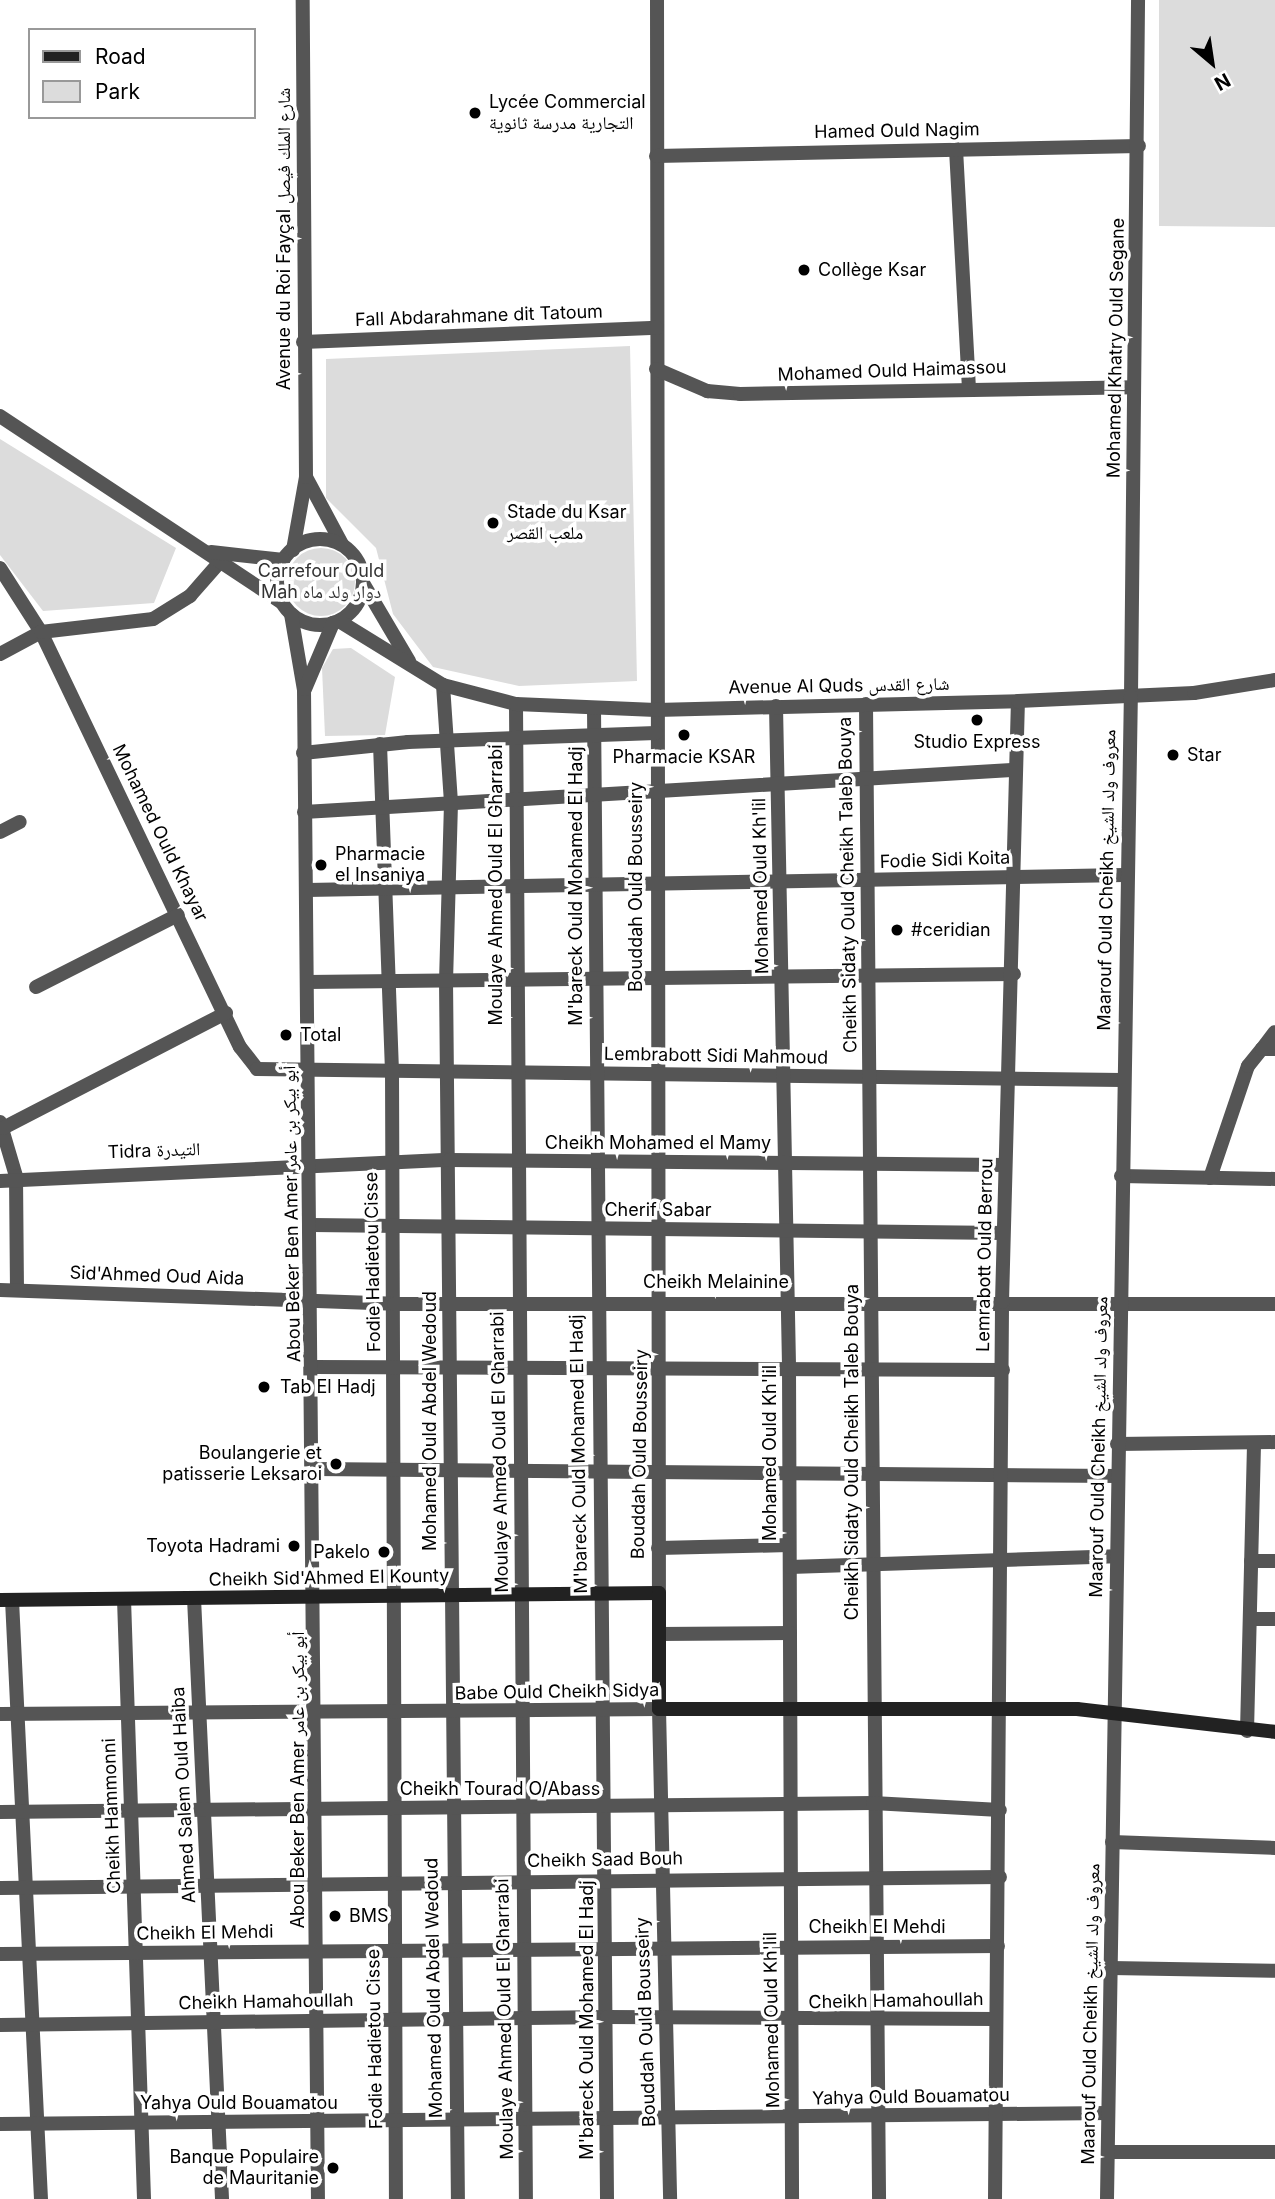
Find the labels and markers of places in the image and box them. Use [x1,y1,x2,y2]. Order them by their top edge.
place label: Lycée Commercial التجارية مدرسة ثانوية [489,92,646,134]
marker: Lycée Commercial التجارية مدرسة ثانوية [467,105,483,121]
place label: Collège Ksar [818,259,926,281]
marker: Collège Ksar [796,262,812,278]
place label: Stade du Ksar ملعب القصر [507,502,626,544]
marker: Stade du Ksar ملعب القصر [485,515,501,531]
marker: Studio Express [969,712,985,728]
marker: Pharmacie KSAR [676,727,692,743]
place label: Studio Express [914,731,1040,753]
place label: Star [1187,744,1221,766]
place label: Pharmacie KSAR [613,746,755,768]
marker: Star [1165,747,1181,763]
place label: Pharmacie el Insaniya [335,844,425,886]
marker: Pharmacie el Insaniya [313,857,329,873]
place label: #ceridian [911,919,991,941]
marker: #ceridian [889,922,905,938]
place label: Total [300,1024,341,1046]
marker: Total [278,1027,294,1043]
place label: Tab El Hadj [280,1376,376,1398]
marker: Tab El Hadj [254,1377,274,1397]
place label: Boulangerie et patisserie Leksaroi [162,1443,322,1486]
marker: Boulangerie et patisserie Leksaroi [328,1456,344,1472]
place label: Toyota Hadrami [146,1535,280,1557]
marker: Toyota Hadrami [286,1538,302,1554]
place label: Pakelo [313,1541,370,1563]
marker: Pakelo [376,1544,392,1560]
place label: BMS [349,1905,389,1927]
marker: BMS [327,1908,343,1924]
place label: Banque Populaire de Mauritanie [170,2147,319,2190]
marker: Banque Populaire de Mauritanie [325,2160,341,2176]

